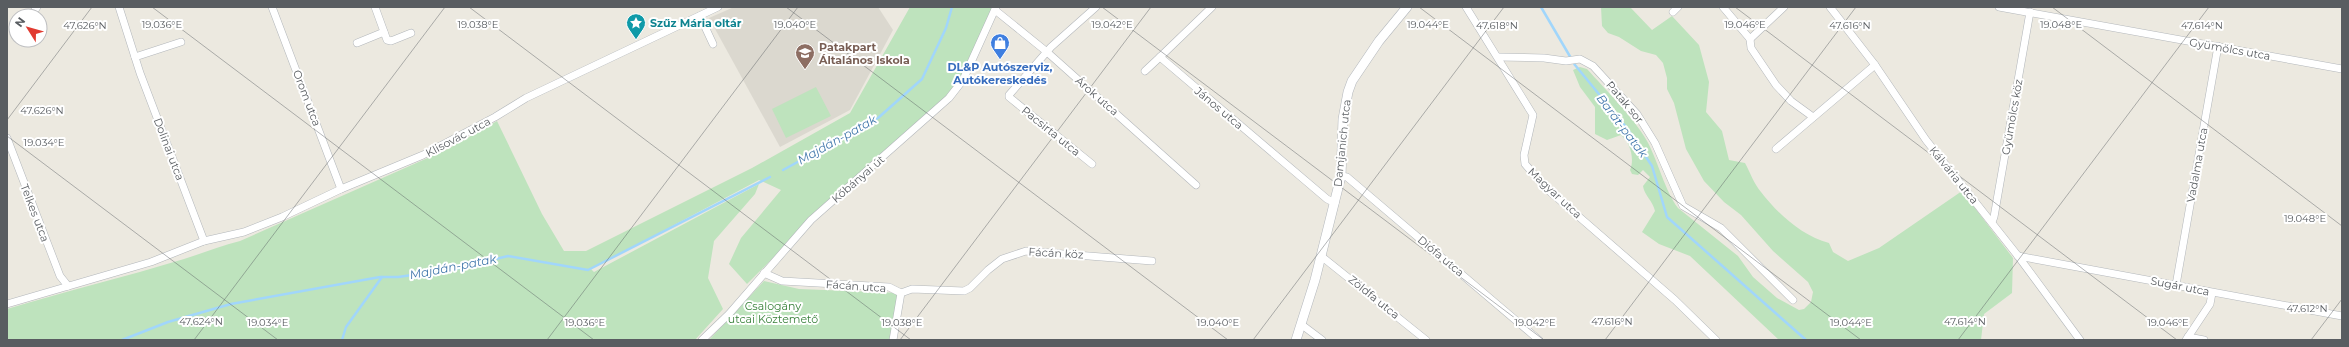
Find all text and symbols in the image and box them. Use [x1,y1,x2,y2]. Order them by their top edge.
north arrow [8,8,48,48]
place icon: Szűz Mária oltár [625,12,647,40]
text: N [12,14,28,30]
place label: Szűz Mária oltár [650,16,742,30]
text: 19.036°E [142,18,183,31]
text: 19.038°E [457,18,499,31]
text: 19.040°E [774,18,816,31]
text: 19.042°E [1091,18,1133,31]
text: 19.044°E [1407,18,1449,31]
text: 19.046°E [1724,18,1766,31]
text: 19.048°E [2040,18,2082,31]
text: 47.626°N [63,19,107,32]
text: 47.618°N [1476,19,1518,32]
text: 47.616°N [1829,19,1871,32]
text: 47.614°N [2181,19,2223,32]
shop icon: DL&P Autószerviz, Autókereskedés [989,32,1011,60]
street label: Gyümölcs utca [2188,35,2272,63]
place label: Patakpart Általános Iskola [818,40,910,67]
school or university icon: Patakpart Általános Iskola [794,42,816,70]
place label: DL&P Autószerviz, Autókereskedés [948,60,1053,87]
street label: Orom utca [290,68,324,128]
street label: Árok utca [1072,73,1122,119]
street label: Patak sor [1603,78,1647,126]
street label: Gyümölcs köz [1998,78,2026,156]
street label: János utca [1191,83,1246,132]
water label: Barát-patak [1594,91,1652,161]
street label: Damjanich utca [1330,99,1354,187]
street label: Pacsirta utca [1019,103,1083,159]
text: 47.626°N [20,104,64,117]
water label: Majdán-patak [795,111,880,167]
street label: Klisovác utca [423,114,493,160]
street label: Dolinai utca [151,116,187,182]
street label: Vadalma utca [2184,126,2210,204]
text: 19.034°E [24,136,65,149]
street label: Kálvária utca [1926,143,1982,207]
street label: Kőbányai út [829,152,888,206]
street label: Magyar utca [1525,165,1585,221]
street label: Telkes utca [18,182,52,244]
text: 19.048°E [2284,212,2326,225]
street label: Diófa utca [1415,233,1467,279]
street label: Fácán köz [1028,245,1084,261]
water label: Majdán-patak [408,251,498,282]
street label: Zöldfa utca [1346,272,1402,322]
street label: Sugár utca [2149,273,2211,299]
street label: Fácán utca [825,277,887,295]
park label: Csalogány utcai Köztemető [728,299,818,326]
text: 47.612°N [2286,302,2328,315]
text: 47.624°N [179,315,223,328]
text: 47.616°N [1591,315,1633,328]
text: 47.614°N [1944,315,1986,328]
text: 19.034°E [248,316,289,329]
text: 19.036°E [565,316,606,329]
text: 19.038°E [881,316,923,329]
text: 19.040°E [1197,316,1239,329]
text: 19.042°E [1514,316,1556,329]
text: 19.044°E [1830,316,1872,329]
text: 19.046°E [2147,316,2189,329]

